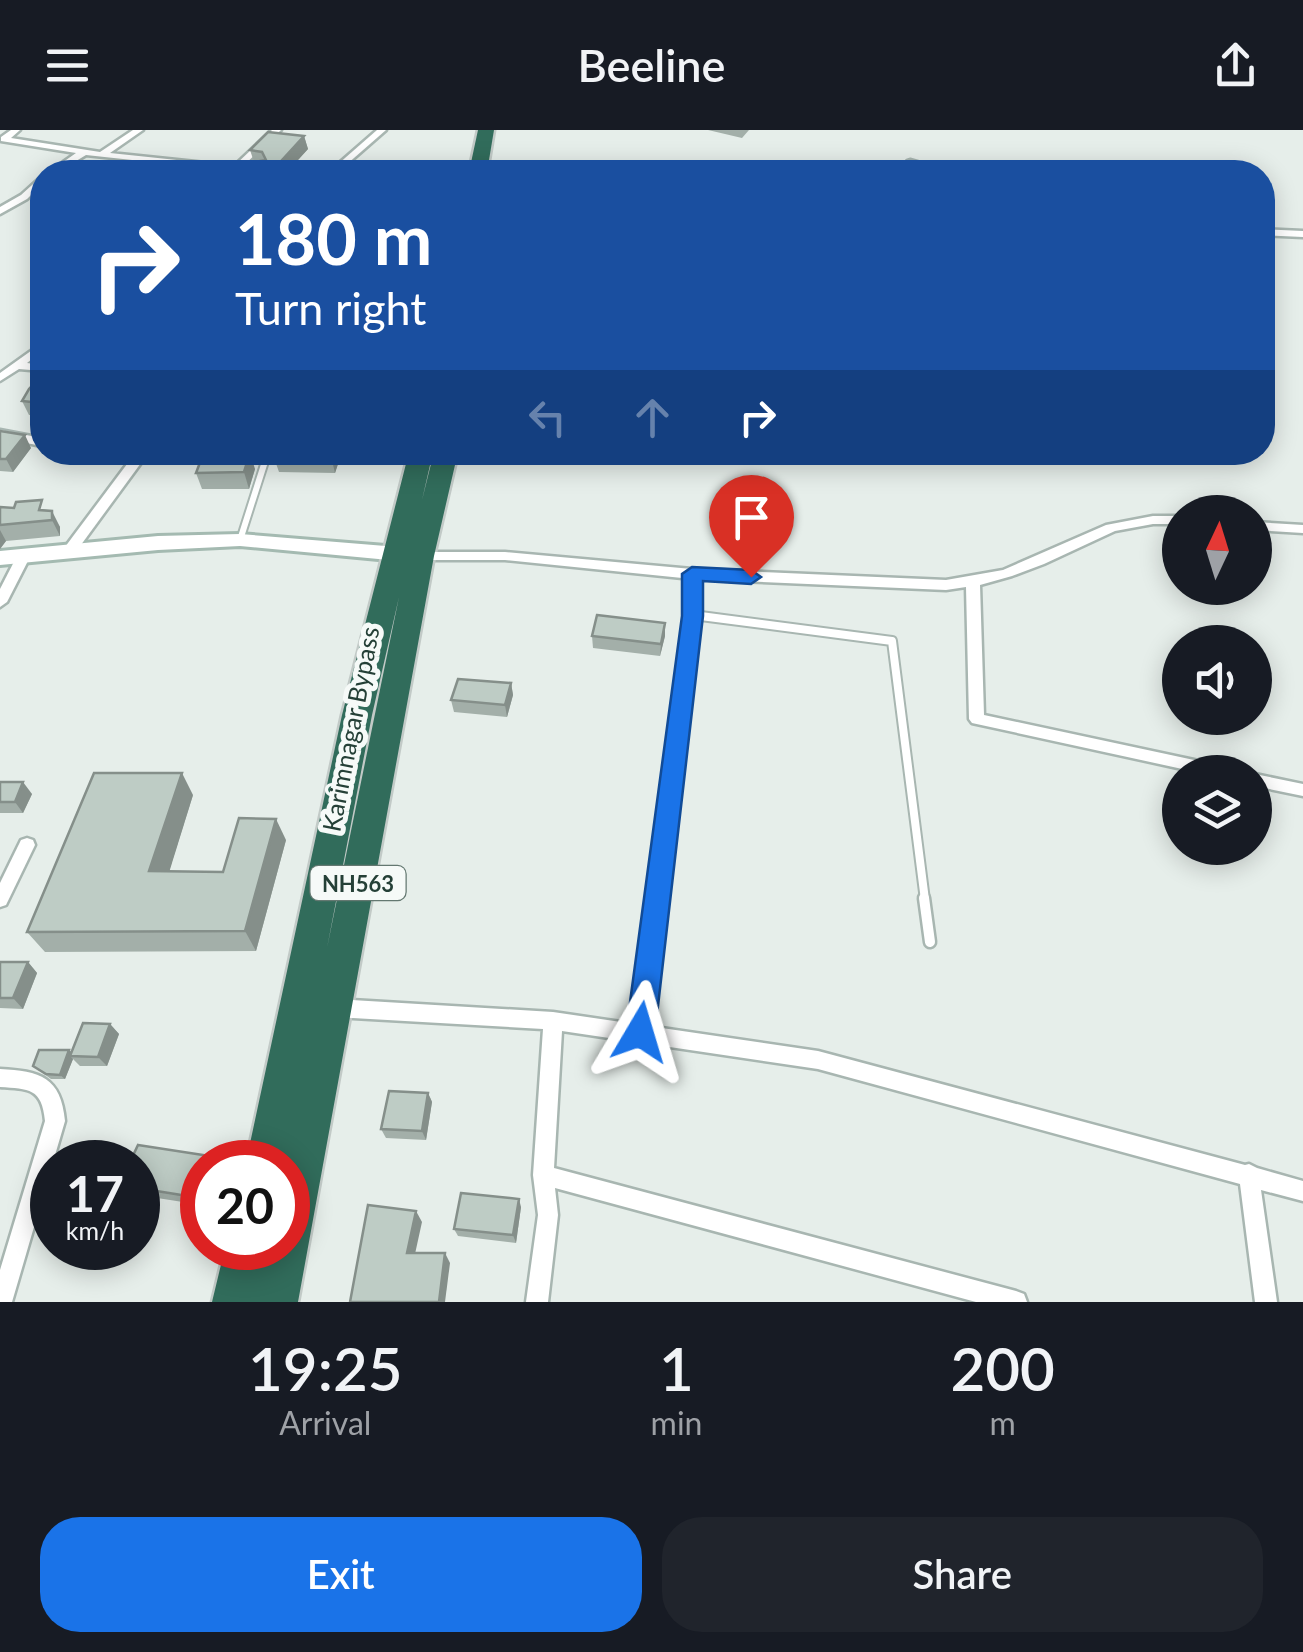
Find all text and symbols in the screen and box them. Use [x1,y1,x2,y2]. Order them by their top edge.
icon: menu [40,38,95,93]
text: Beeline [577,38,726,92]
icon: share [1208,38,1263,93]
text: 180 m [235,196,432,280]
icon: right [70,200,200,330]
text: Turn right [235,281,426,335]
icon: left [520,390,575,445]
icon: ahead [625,390,680,445]
icon: right [730,390,785,445]
pin [709,475,794,578]
icon: arrive [724,490,779,545]
north arrow [1162,495,1272,605]
map controls [1162,495,1272,865]
street label: Karimnagar Bypass [315,624,385,834]
button: sound [1162,625,1272,735]
button: layers [1162,755,1272,865]
road number: NH563 [310,866,406,900]
position arrow [588,980,692,1084]
speed limit sign: 20 [180,1140,310,1270]
text: 17 [66,1163,124,1223]
text: km/h [66,1215,124,1245]
text: 19:25 [248,1332,403,1404]
text: 1 [659,1332,694,1404]
text: 200 [951,1332,1055,1404]
text: Arrival [279,1403,371,1442]
text: min [651,1403,702,1442]
text: m [990,1403,1016,1442]
button: Exit [40,1517,642,1632]
button: Share [662,1517,1263,1632]

